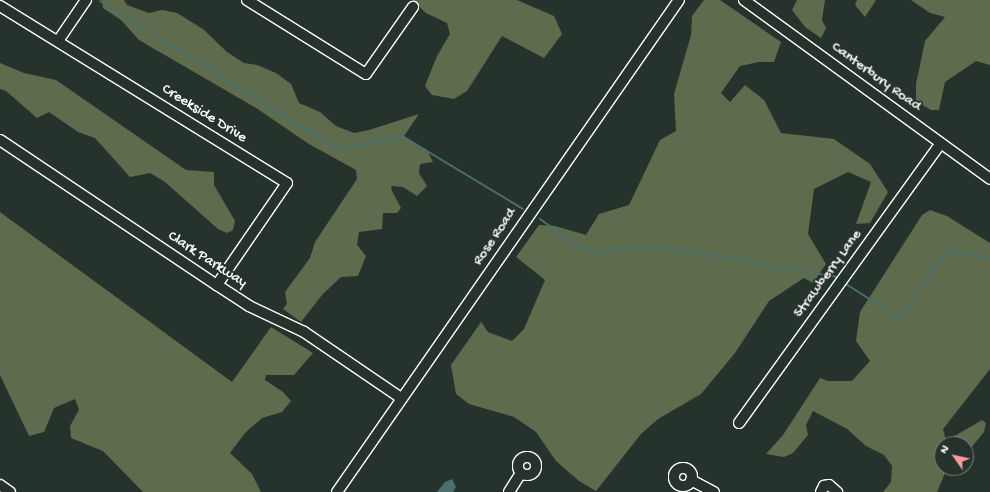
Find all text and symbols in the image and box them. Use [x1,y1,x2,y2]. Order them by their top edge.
street label: Canterbury Road [828,38,924,116]
street label: Creekside Drive [158,81,250,147]
street label: Rose Road [469,205,521,269]
street label: Strawberry Lane [790,227,866,321]
street label: Clark Parkway [164,228,250,292]
north arrow [934,436,974,476]
text: N [938,444,952,456]

